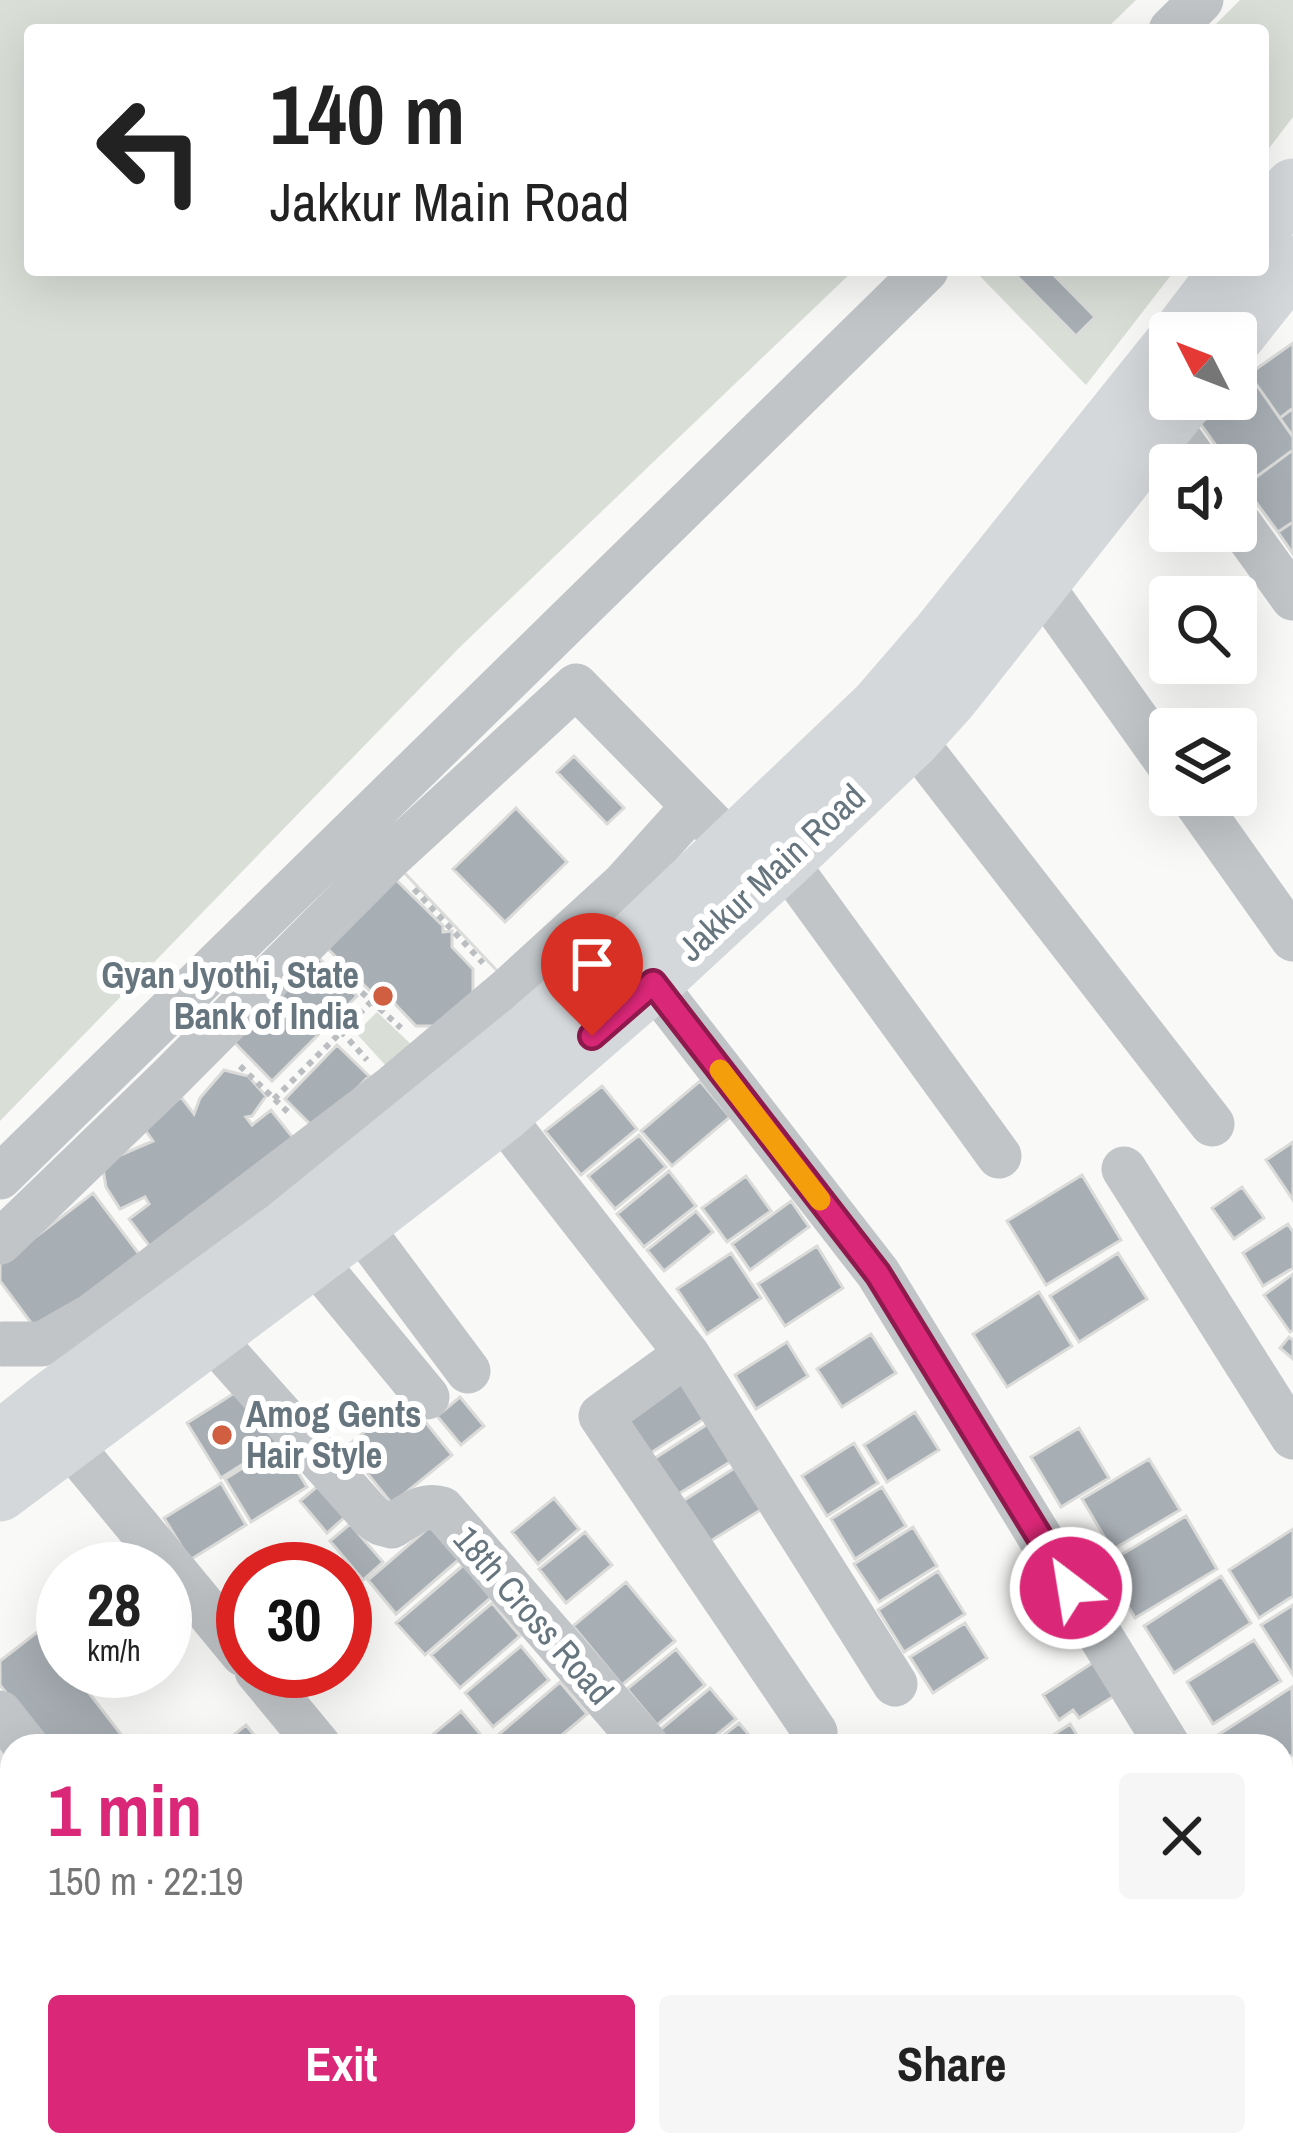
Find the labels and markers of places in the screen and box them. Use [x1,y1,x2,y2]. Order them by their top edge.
pin [541,913,643,1036]
place label: Gyan Jyothi, State Bank of India [101,951,360,1040]
marker: Gyan Jyothi, State Bank of India [370,983,396,1009]
place label: Amog Gents Hair Style [246,1390,422,1479]
marker: Amog Gents Hair Style [209,1422,235,1448]

